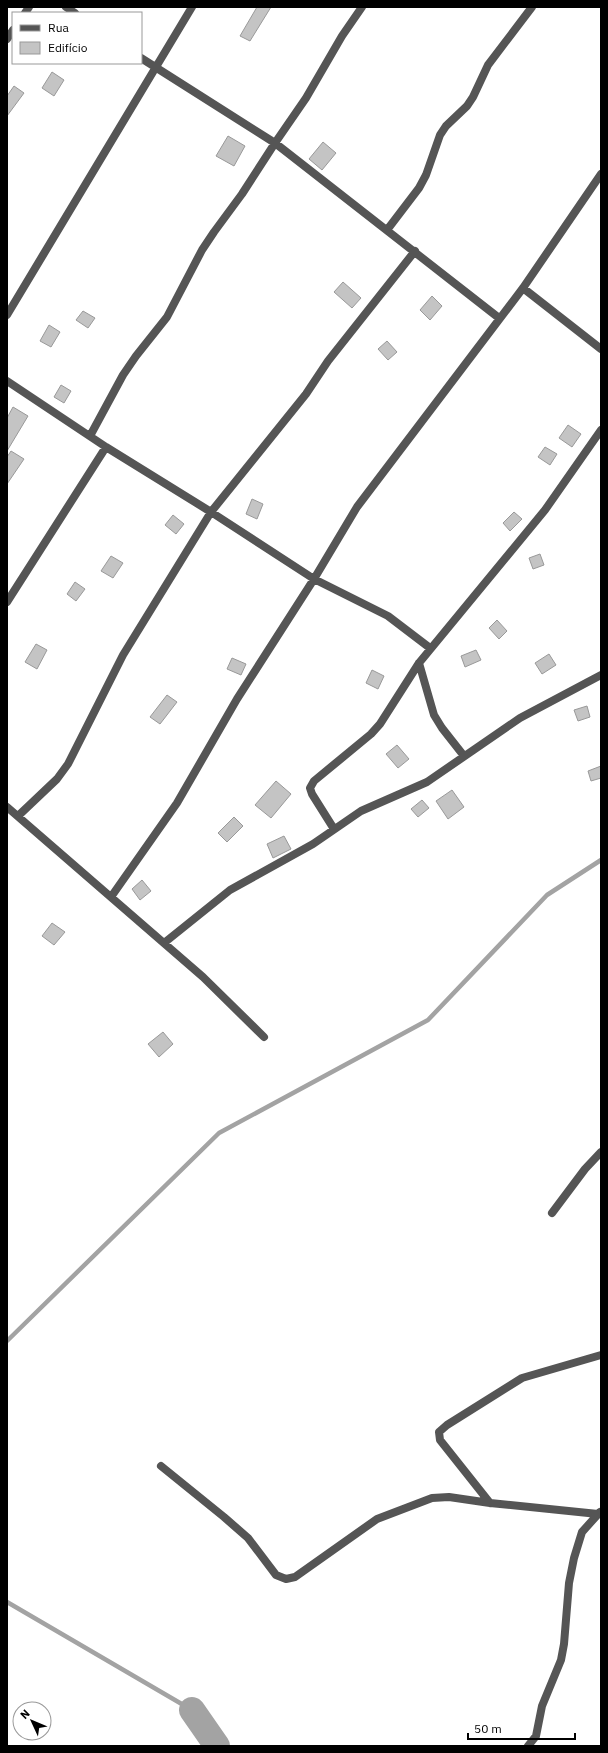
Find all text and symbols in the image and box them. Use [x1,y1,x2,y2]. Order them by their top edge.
legend [12,12,142,64]
text: Rua [48,20,69,35]
text: Edifício [48,40,88,55]
north arrow [12,1701,52,1741]
text: N [17,1706,33,1722]
scale bar [468,1715,575,1741]
text: 50 m [474,1721,502,1736]

